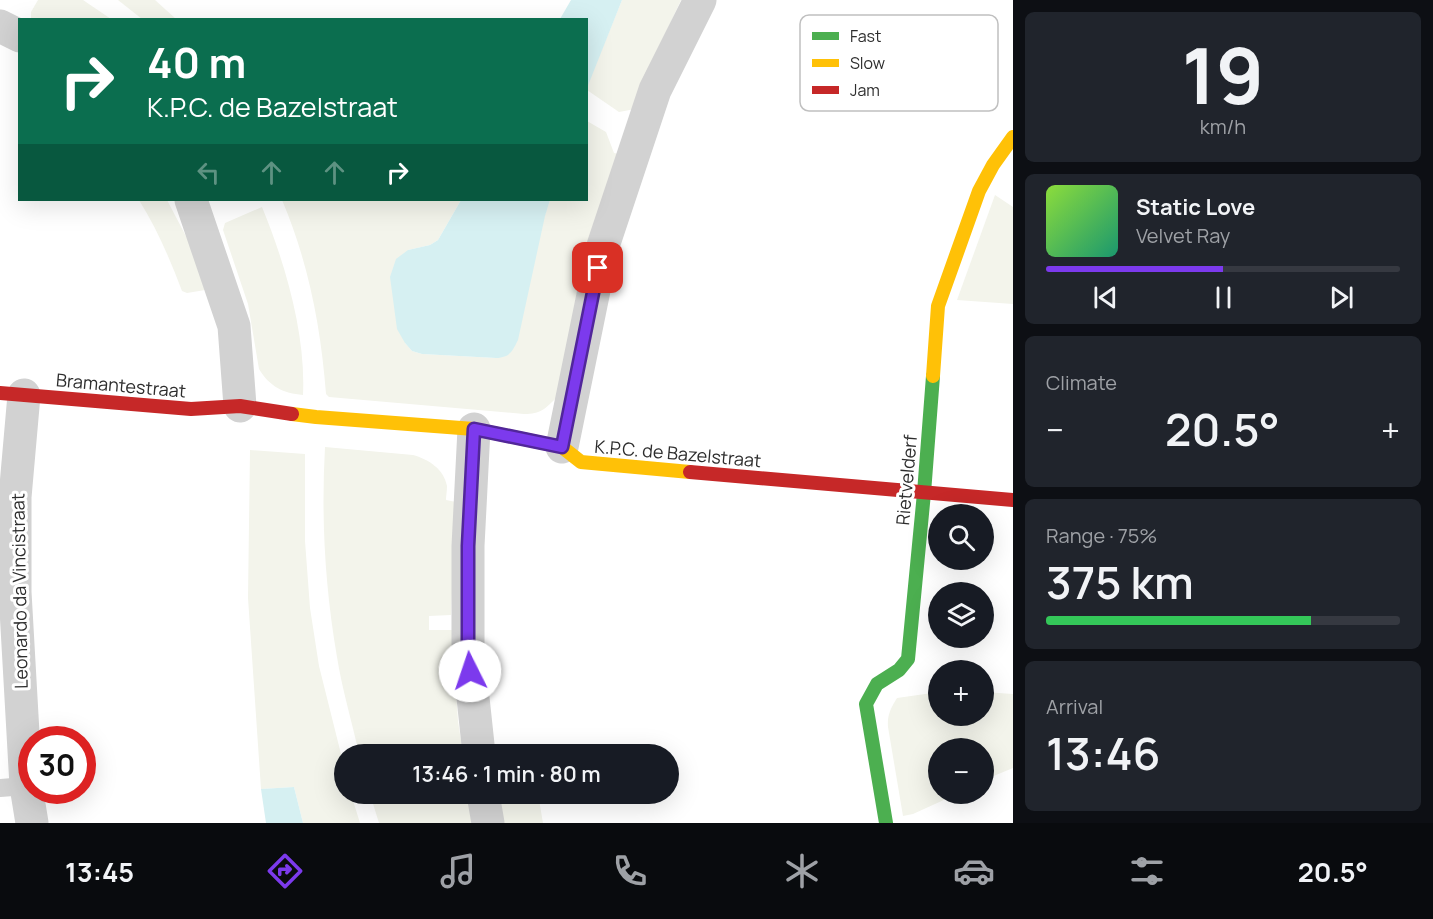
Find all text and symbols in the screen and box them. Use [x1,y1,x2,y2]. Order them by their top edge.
legend [800,15,998,111]
text: 19 [1182,21,1264,127]
text: Fast [850,25,881,47]
text: 40 m [147,33,246,91]
icon: right [48,42,126,120]
text: Slow [850,52,885,74]
text: Jam [850,79,880,101]
text: K.P.C. de Bazelstraat [147,88,398,125]
text: km/h [1200,113,1246,140]
icon: left [192,156,225,189]
icon: ahead [255,156,288,189]
icon: ahead [318,156,351,189]
icon: right [381,156,414,189]
text: Static Love [1136,192,1255,222]
text: Velvet Ray [1136,222,1230,249]
pin [572,242,623,293]
icon: arrive [581,251,614,284]
icon: previous [1089,281,1122,314]
icon: pause [1207,281,1240,314]
icon: next [1325,281,1358,314]
street label: Bramantestraat [55,367,187,403]
text: Climate [1046,369,1117,396]
text: 20.5° [1165,398,1280,460]
text: − [1046,407,1064,452]
text: + [1381,407,1400,452]
street label: Rietvelderf [890,433,922,526]
street label: K.P.C. de Bazelstraat [594,434,762,472]
street label: Leonardo da Vincistraat [5,493,33,689]
map controls [928,504,994,804]
button: search [928,504,994,570]
text: Range · 75% [1046,522,1157,549]
text: 375 km [1046,551,1194,613]
button: layers [928,582,994,648]
position arrow [438,639,502,703]
button: + [928,660,994,726]
text: Arrival [1046,693,1103,720]
text: 13:46 [1046,722,1161,784]
speed limit sign: 30 [18,726,96,804]
button: − [928,738,994,804]
text: 13:46 · 1 min · 80 m [412,759,601,789]
icon: directions [264,850,306,892]
icon: music [437,850,479,892]
icon: phone [609,850,651,892]
icon: climate [781,850,823,892]
icon: car [953,850,995,892]
icon: filters [1126,850,1168,892]
text: 13:45 [65,853,134,890]
text: 20.5° [1298,853,1368,890]

